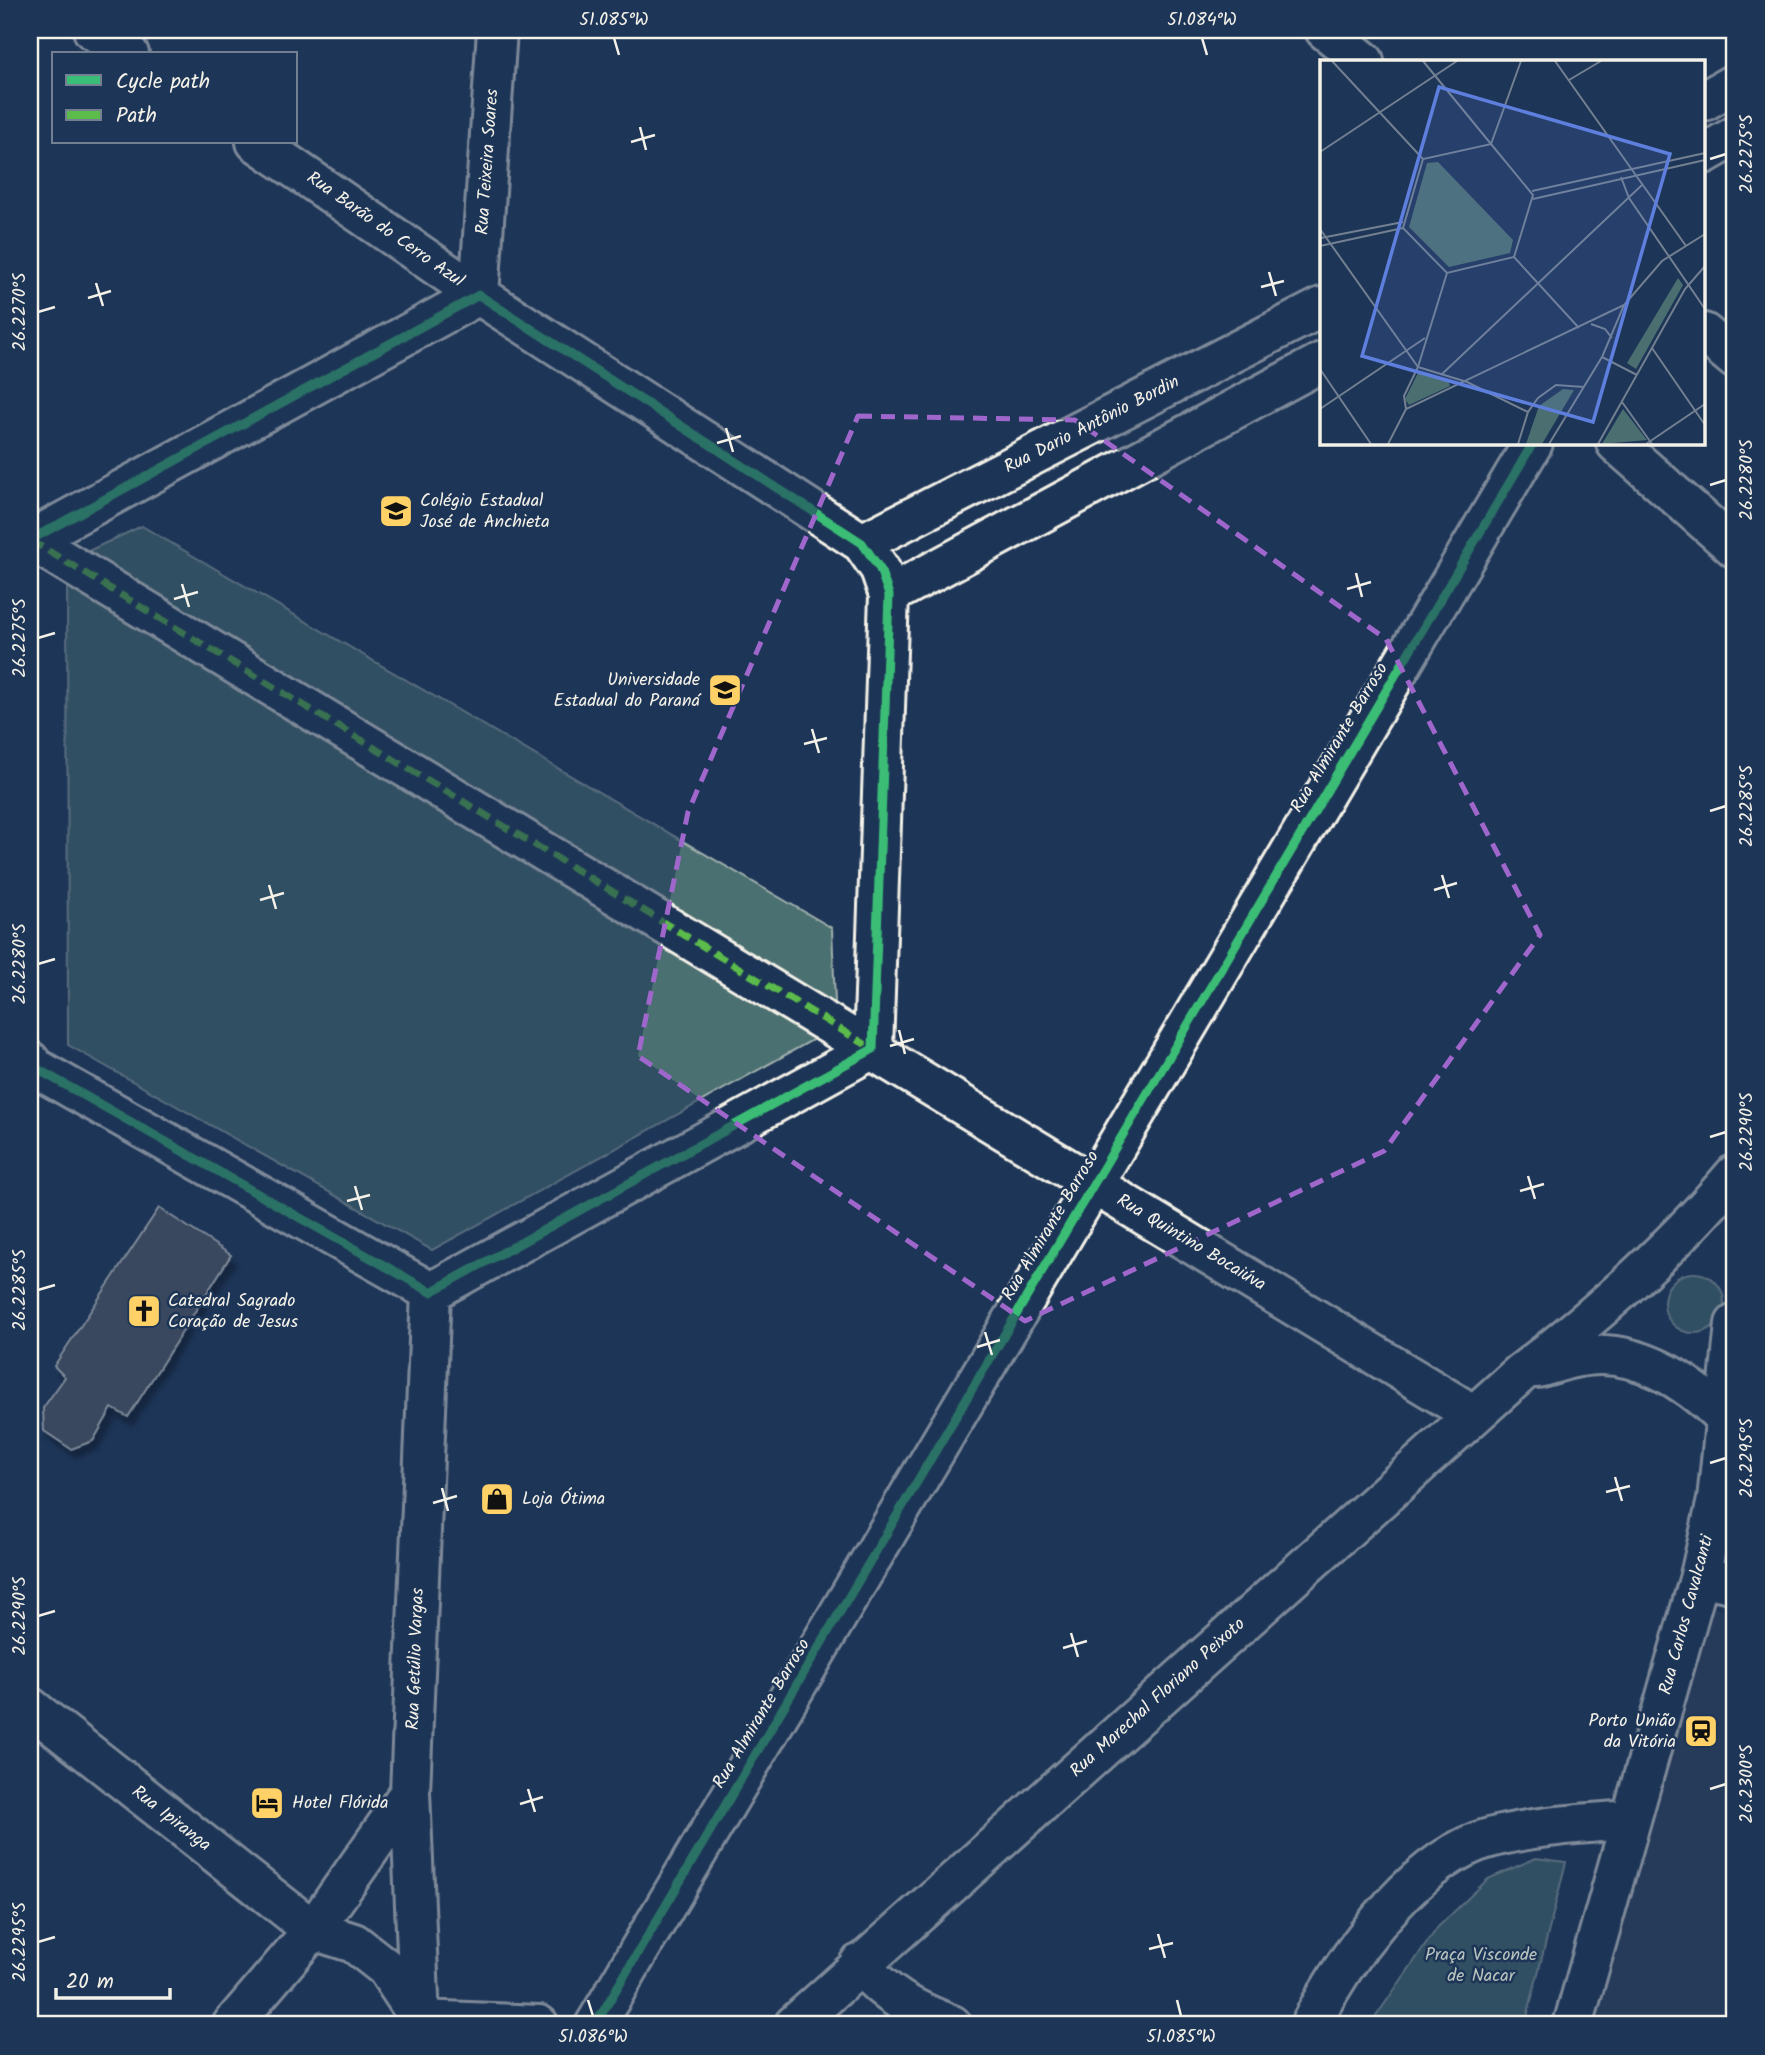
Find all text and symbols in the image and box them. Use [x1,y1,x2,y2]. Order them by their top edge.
text: 51.085°W [579,6,649,35]
text: 51.084°W [1167,6,1237,35]
legend [52,52,298,144]
inset map [1320,60,1706,444]
text: Cycle path [116,66,210,99]
street label: Rua Teixeira Soares [468,88,508,236]
text: Path [116,100,157,133]
text: 26.2275°S [1733,114,1762,194]
street label: Rua Barão do Cerro Azul [300,164,470,296]
text: 26.2270°S [6,272,35,351]
street label: Rua Dario Antônio Bordin [999,368,1185,482]
text: 26.2280°S [1733,439,1762,521]
place label: Colégio Estadual José de Anchieta [420,487,550,537]
school or university icon: Colégio Estadual José de Anchieta [377,492,415,530]
text: 26.2275°S [6,598,35,678]
street label: Rua Almirante Barroso [1284,657,1396,819]
place label: Universidade Estadual do Paraná [554,666,701,716]
school or university icon: Universidade Estadual do Paraná [706,671,744,709]
text: 26.2285°S [1733,765,1762,847]
text: 26.2280°S [6,923,35,1005]
text: 26.2290°S [1733,1092,1762,1172]
street label: Rua Almirante Barroso [995,1145,1107,1307]
street label: Rua Quintino Bocaiúva [1111,1187,1271,1299]
text: 26.2285°S [6,1249,35,1331]
place label: Catedral Sagrado Coração de Jesus [168,1287,298,1337]
church icon: Catedral Sagrado Coração de Jesus [125,1292,163,1330]
text: 26.2295°S [1733,1418,1762,1498]
shop icon: Loja Ótima [478,1480,516,1518]
place label: Loja Ótima [522,1485,605,1514]
street label: Rua Carlos Cavalcanti [1652,1531,1722,1698]
text: 26.2290°S [6,1576,35,1656]
street label: Rua Getúlio Vargas [399,1587,433,1731]
street label: Rua Marechal Floriano Peixoto [1064,1611,1252,1785]
street label: Rua Almirante Barroso [706,1633,818,1795]
place label: Porto União da Vitória [1588,1707,1676,1757]
station icon: Porto União da Vitória [1682,1712,1720,1750]
text: 26.2300°S [1733,1744,1762,1824]
street label: Rua Ipiranga [125,1779,217,1859]
hotel icon: Hotel Flórida [248,1784,286,1822]
place label: Hotel Flórida [292,1789,389,1818]
text: 26.2295°S [6,1902,35,1982]
park label: Praça Visconde de Nacar [1425,1941,1537,1991]
scale bar [56,1957,170,2001]
text: 20 m [66,1966,114,1999]
text: 51.086°W [558,2023,628,2052]
text: 51.085°W [1146,2023,1216,2052]

